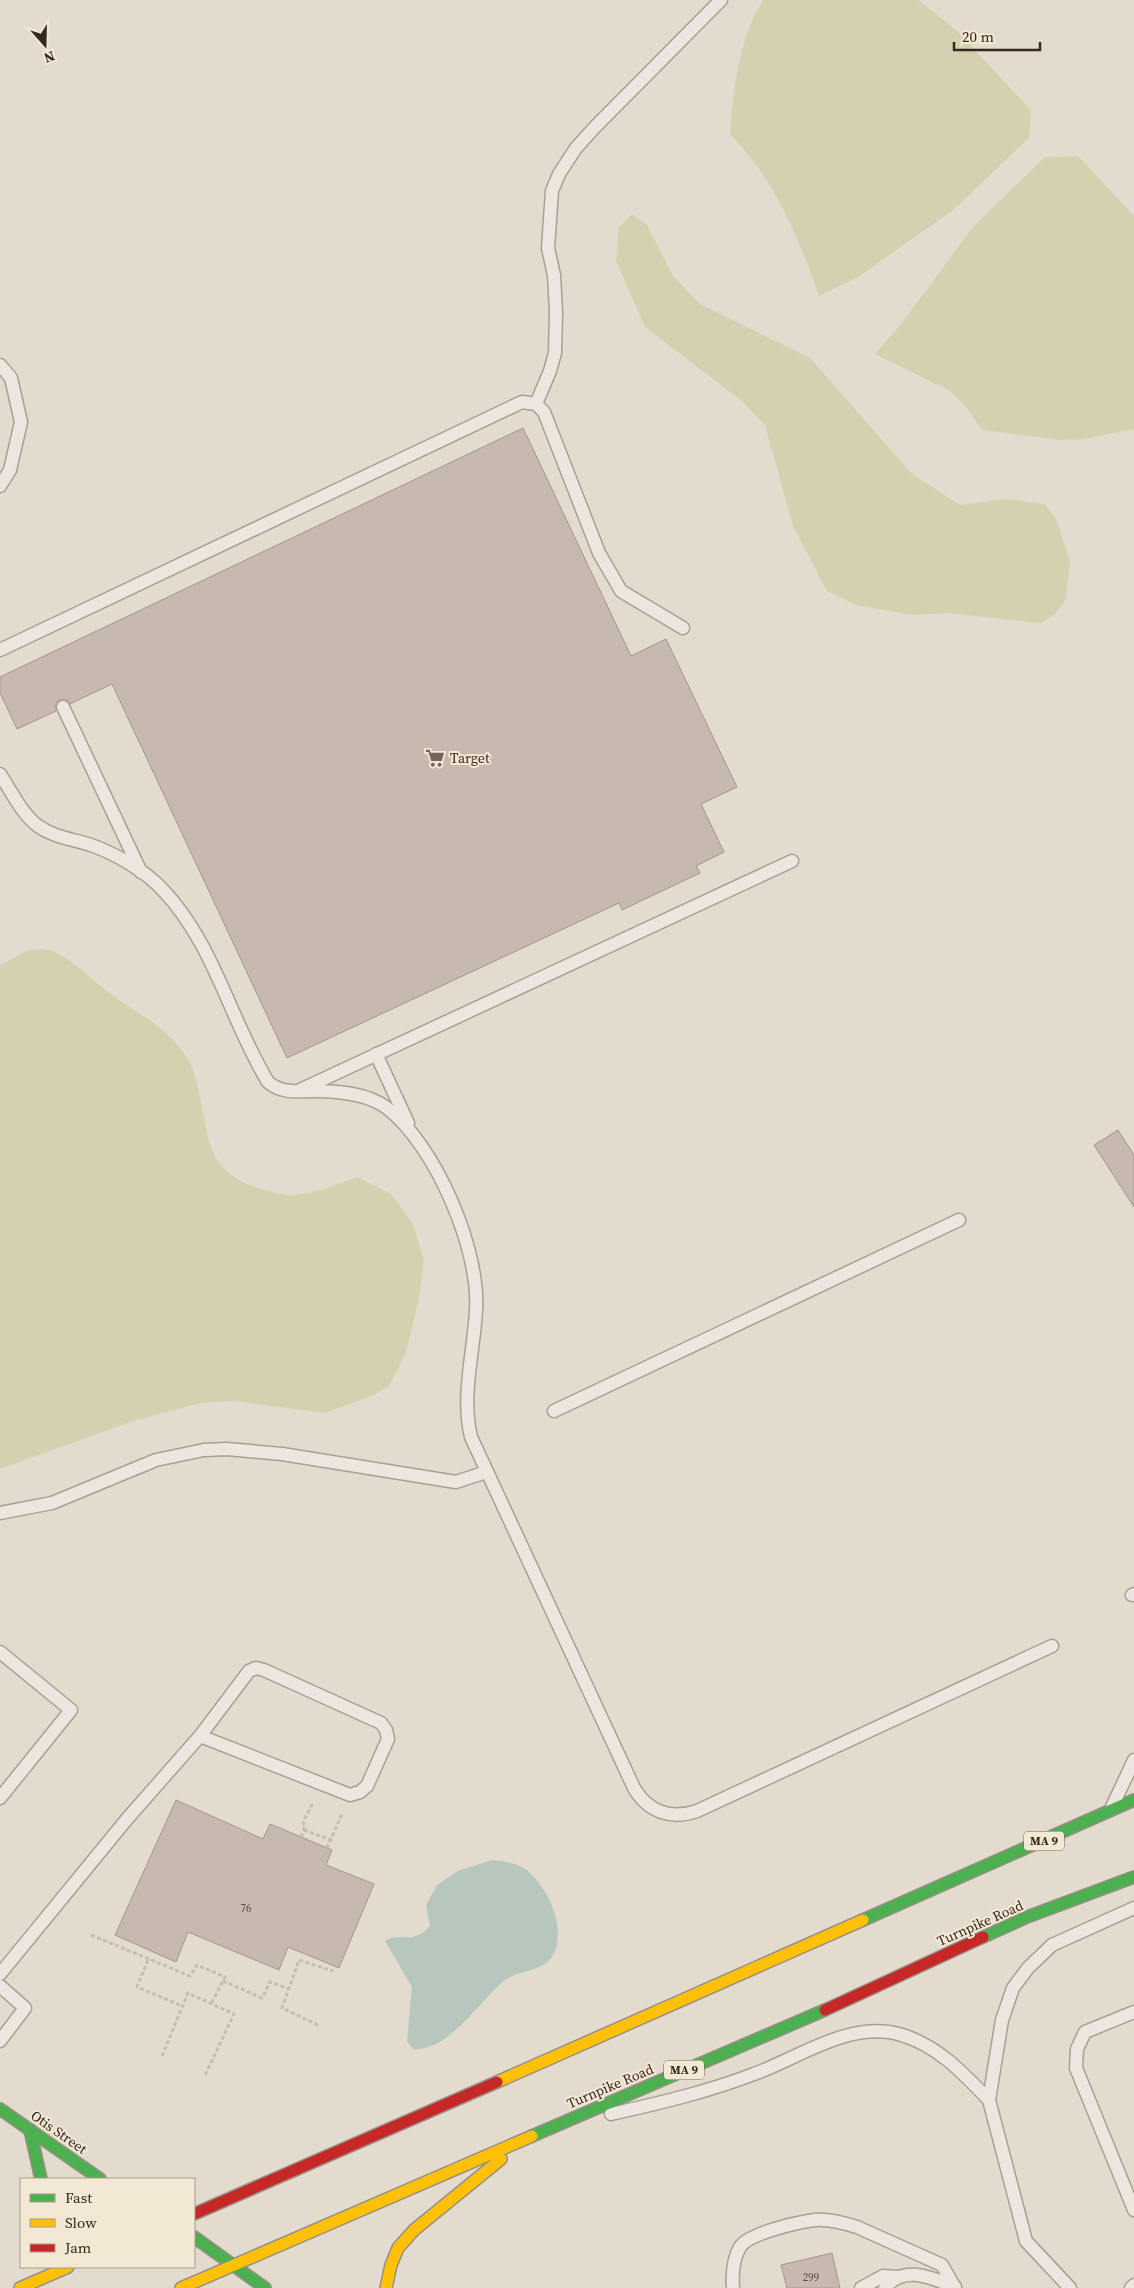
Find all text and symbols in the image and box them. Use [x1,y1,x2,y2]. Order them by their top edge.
north arrow [20,20,70,70]
scale bar [954,20,1040,52]
text: 20 m [962,26,994,47]
text: N [41,46,58,68]
supermarket icon: Target [424,747,446,769]
place label: Target [450,748,490,768]
road number: MA 9 [1024,1832,1064,1850]
street label: Turnpike Road [934,1895,1026,1951]
house number: 76 [241,1901,252,1916]
street label: Turnpike Road [564,2059,656,2113]
road number: MA 9 [664,2060,704,2080]
street label: Otis Street [27,2105,91,2159]
legend [20,2178,195,2268]
text: Fast [65,2187,92,2208]
text: Slow [65,2212,97,2233]
text: Jam [64,2237,92,2258]
house number: 299 [803,2270,819,2285]

